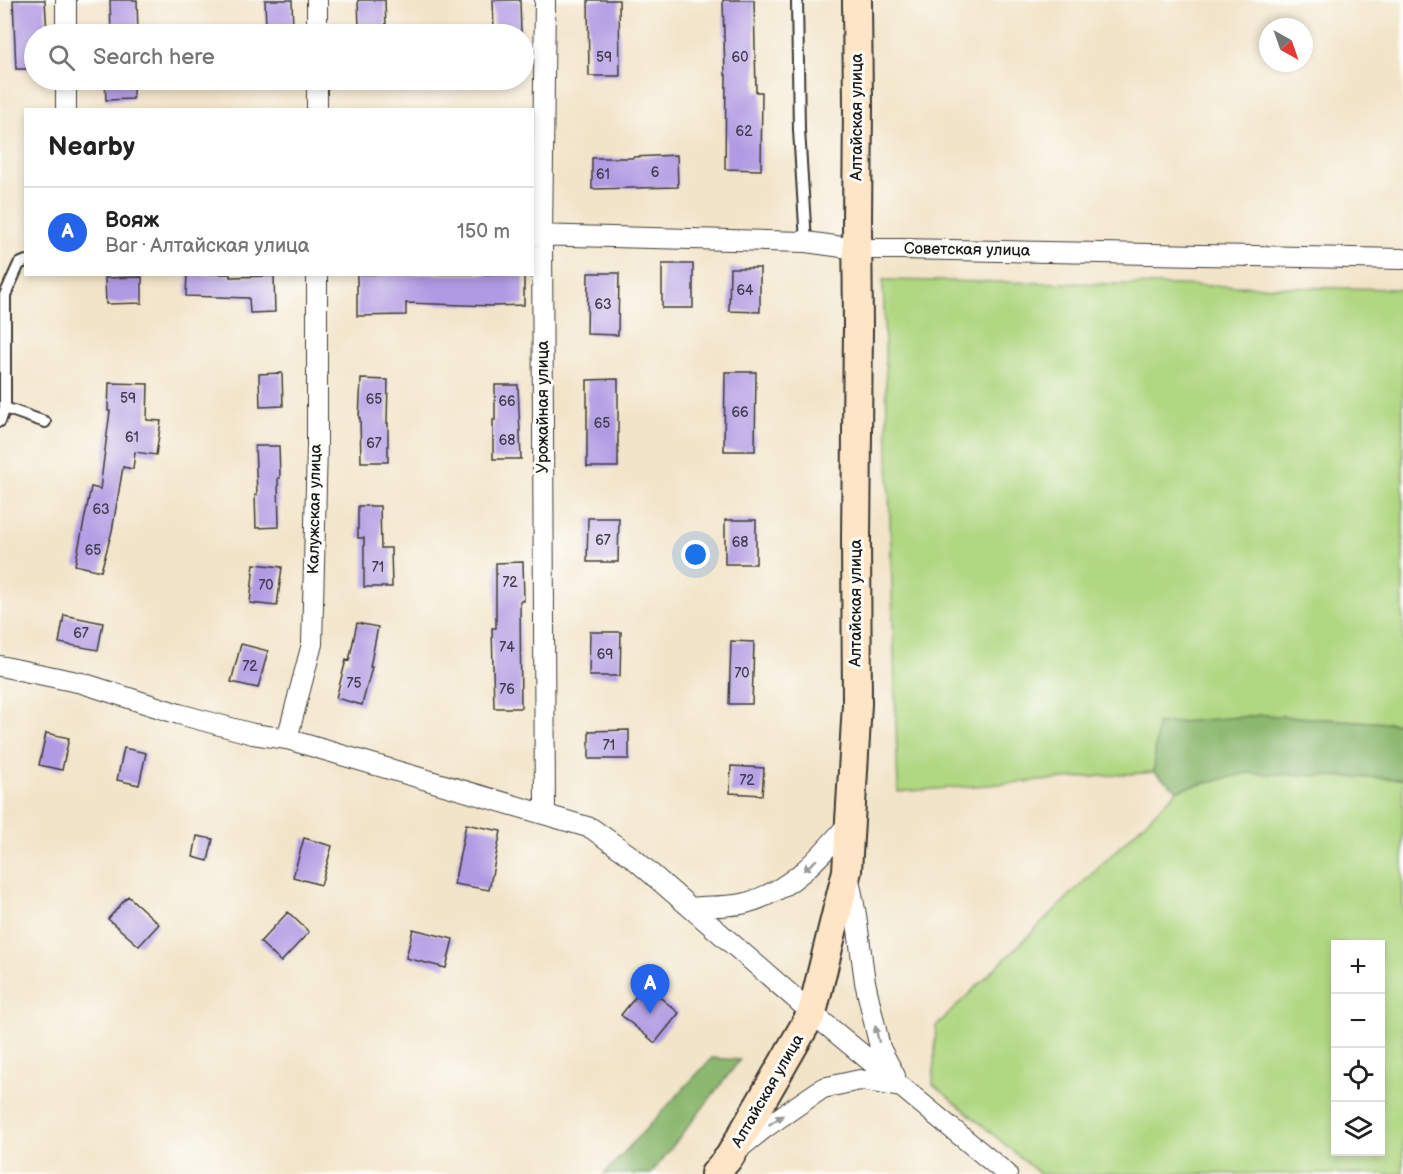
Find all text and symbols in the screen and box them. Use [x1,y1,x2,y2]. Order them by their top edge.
north arrow [1259,18,1313,72]
search box [24,24,534,90]
icon: search [45,41,78,74]
text: Search here [93,44,215,71]
house number: 59 [596,49,612,66]
house number: 60 [732,49,748,66]
street label: Алтайская улица [848,53,867,182]
house number: 62 [736,123,753,140]
text: Nearby [48,132,135,163]
house number: 6 [651,164,660,181]
house number: 61 [596,166,610,183]
text: Вояж [105,207,159,234]
text: A [61,220,74,244]
text: 150 m [457,220,510,244]
text: Bar · Алтайская улица [105,234,310,258]
street label: Советская улица [904,239,1031,261]
house number: 64 [736,282,754,299]
house number: 63 [594,296,612,313]
street label: Урожайная улица [534,340,553,474]
house number: 59 [120,390,136,407]
house number: 65 [366,391,382,408]
house number: 66 [498,393,516,410]
house number: 66 [731,404,749,421]
house number: 65 [594,415,610,432]
house number: 61 [125,429,139,446]
house number: 68 [499,432,515,449]
house number: 67 [366,435,382,452]
street label: Калужская улица [304,443,326,574]
house number: 63 [92,501,110,518]
house number: 67 [595,532,611,549]
house number: 68 [732,534,748,551]
street label: Алтайская улица [847,539,866,668]
your location [681,540,710,569]
house number: 65 [85,542,101,559]
house number: 71 [372,559,384,576]
house number: 72 [502,574,518,591]
house number: 70 [258,577,274,594]
house number: 67 [73,625,89,642]
house number: 74 [499,639,515,656]
house number: 69 [597,646,613,663]
house number: 72 [242,658,258,675]
house number: 70 [734,665,750,682]
house number: 75 [347,675,361,692]
house number: 76 [499,681,515,698]
house number: 71 [603,737,615,754]
house number: 72 [739,772,755,789]
one-way arrow [803,858,818,871]
map controls [1331,940,1385,1156]
button: + [1331,940,1385,994]
pin: A [630,964,670,1014]
button: − [1331,994,1385,1048]
one-way arrow [871,1025,881,1043]
street label: Алтайская улица [727,1031,808,1152]
button: locate [1331,1048,1385,1102]
button: layers [1331,1102,1385,1156]
one-way arrow [768,1114,784,1126]

